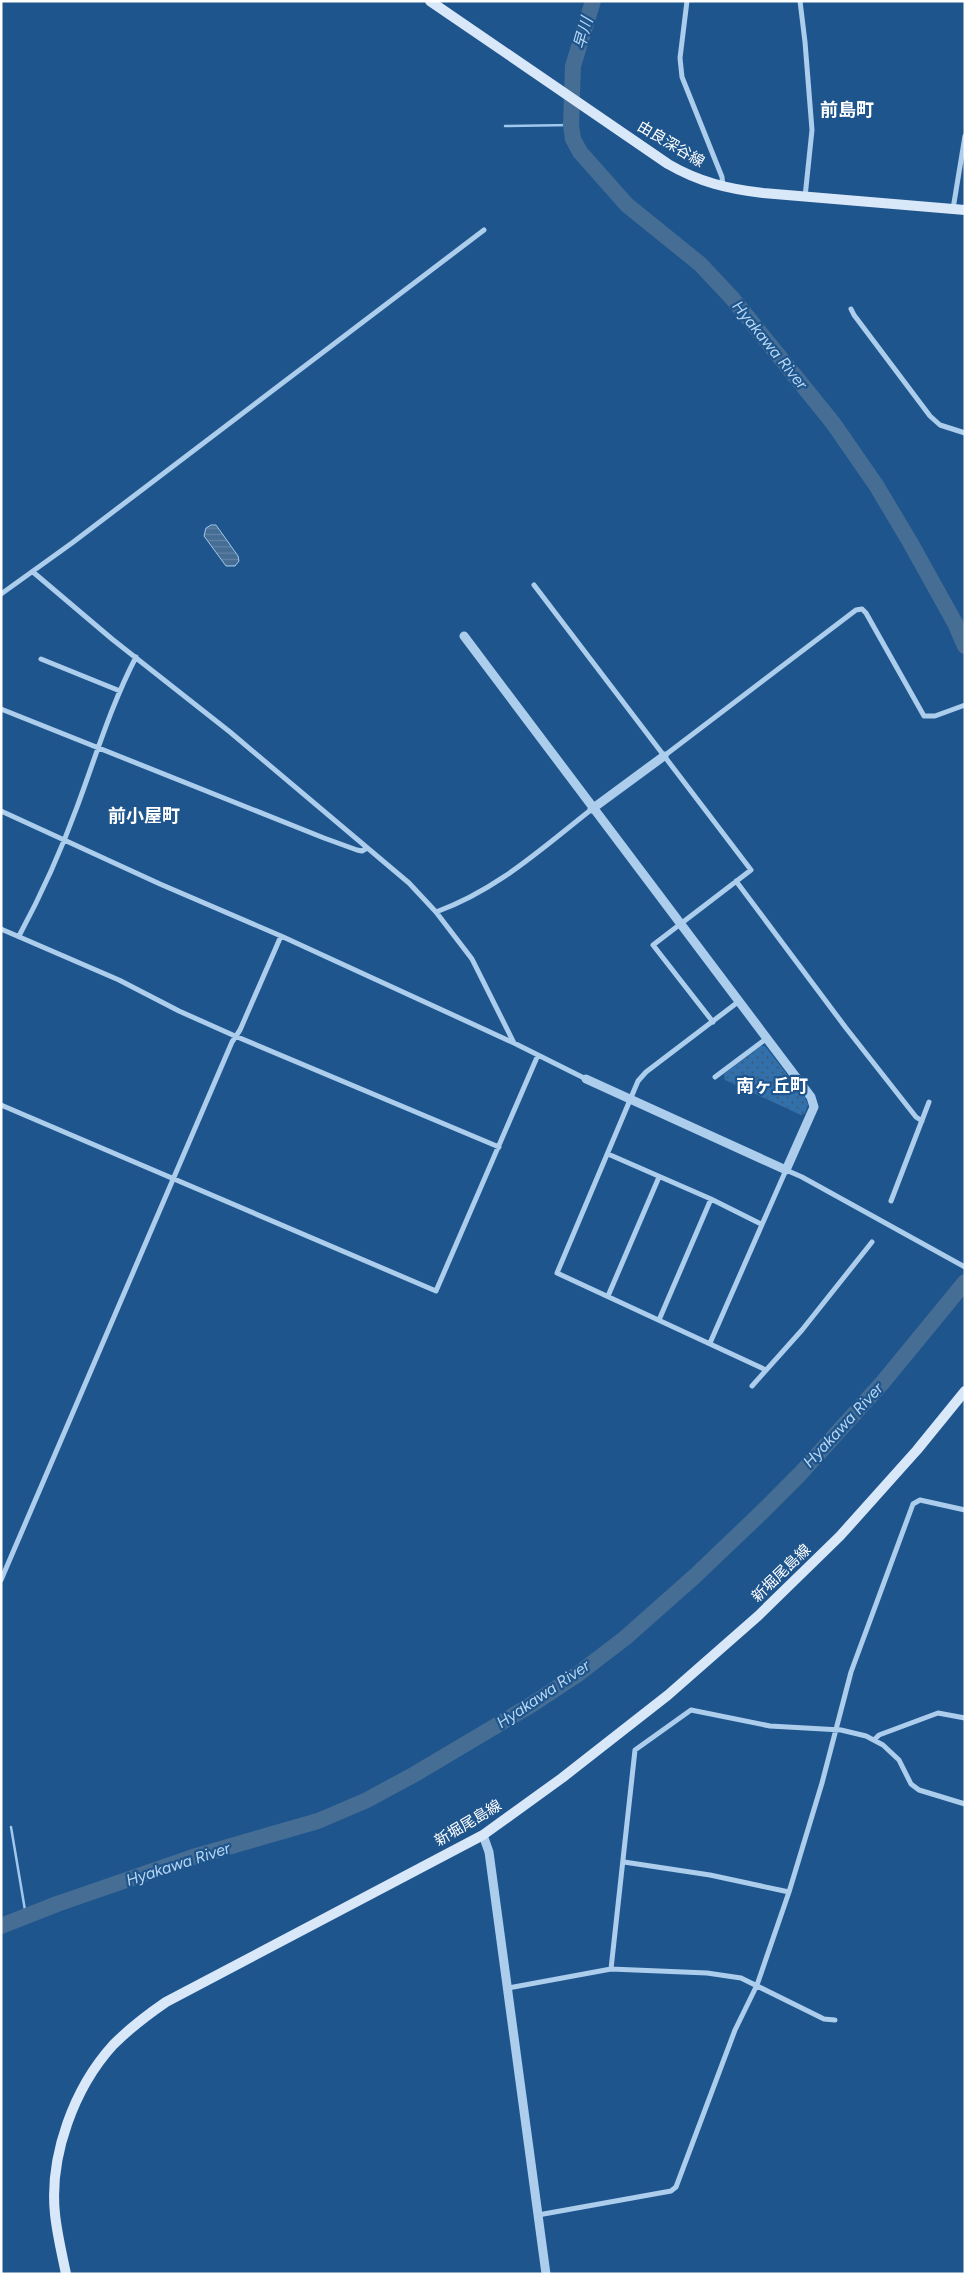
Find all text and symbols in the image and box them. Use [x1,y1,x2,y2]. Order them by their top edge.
water label: 早川 [569,13,597,51]
district label: 前島町 [820,99,874,121]
street label: 由良深谷線 [634,117,708,171]
water label: Hyakawa River [729,297,812,394]
district label: 前小屋町 [108,805,180,827]
district label: 南ヶ丘町 [736,1075,808,1097]
water label: Hyakawa River [799,1378,887,1471]
street label: 新堀尾島線 [748,1540,814,1606]
water label: Hyakawa River [493,1655,594,1732]
street label: 新堀尾島線 [431,1796,505,1850]
water label: Hyakawa River [124,1838,233,1890]

